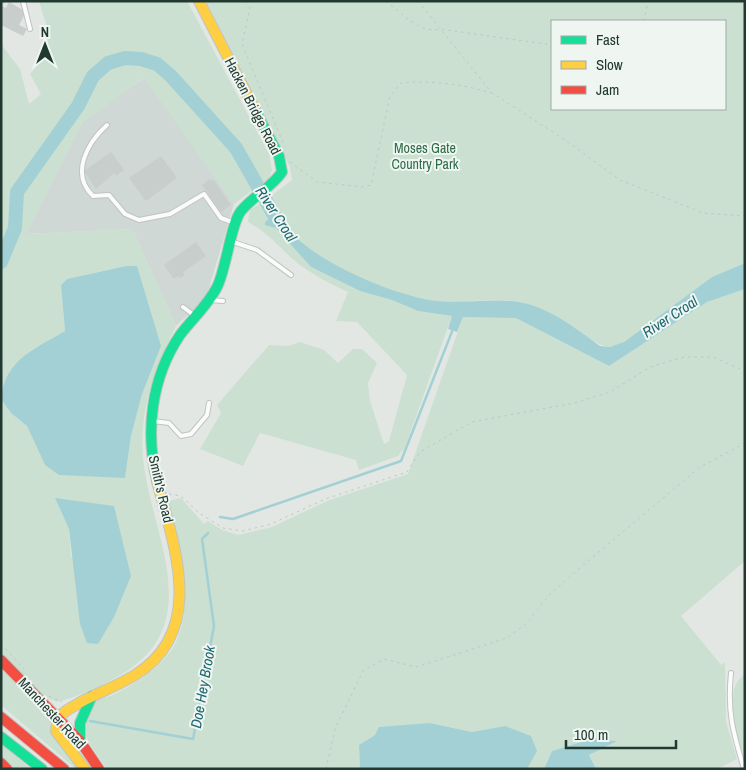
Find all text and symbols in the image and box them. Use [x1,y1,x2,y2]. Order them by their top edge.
north arrow [20,20,70,70]
legend [551,20,726,110]
text: N [41,23,49,41]
text: Fast [596,29,620,50]
street label: Hacken Bridge Road [221,54,285,158]
text: Slow [596,54,623,75]
text: Jam [596,79,619,100]
park label: Moses Gate Country Park [392,139,459,173]
water label: River Croal [251,182,302,246]
water label: River Croal [638,291,702,342]
street label: Smith's Road [145,454,177,524]
water label: Doe Hey Brook [185,643,220,730]
street label: Manchester Road [15,674,89,752]
scale bar [566,718,676,750]
text: 100 m [574,724,608,745]

